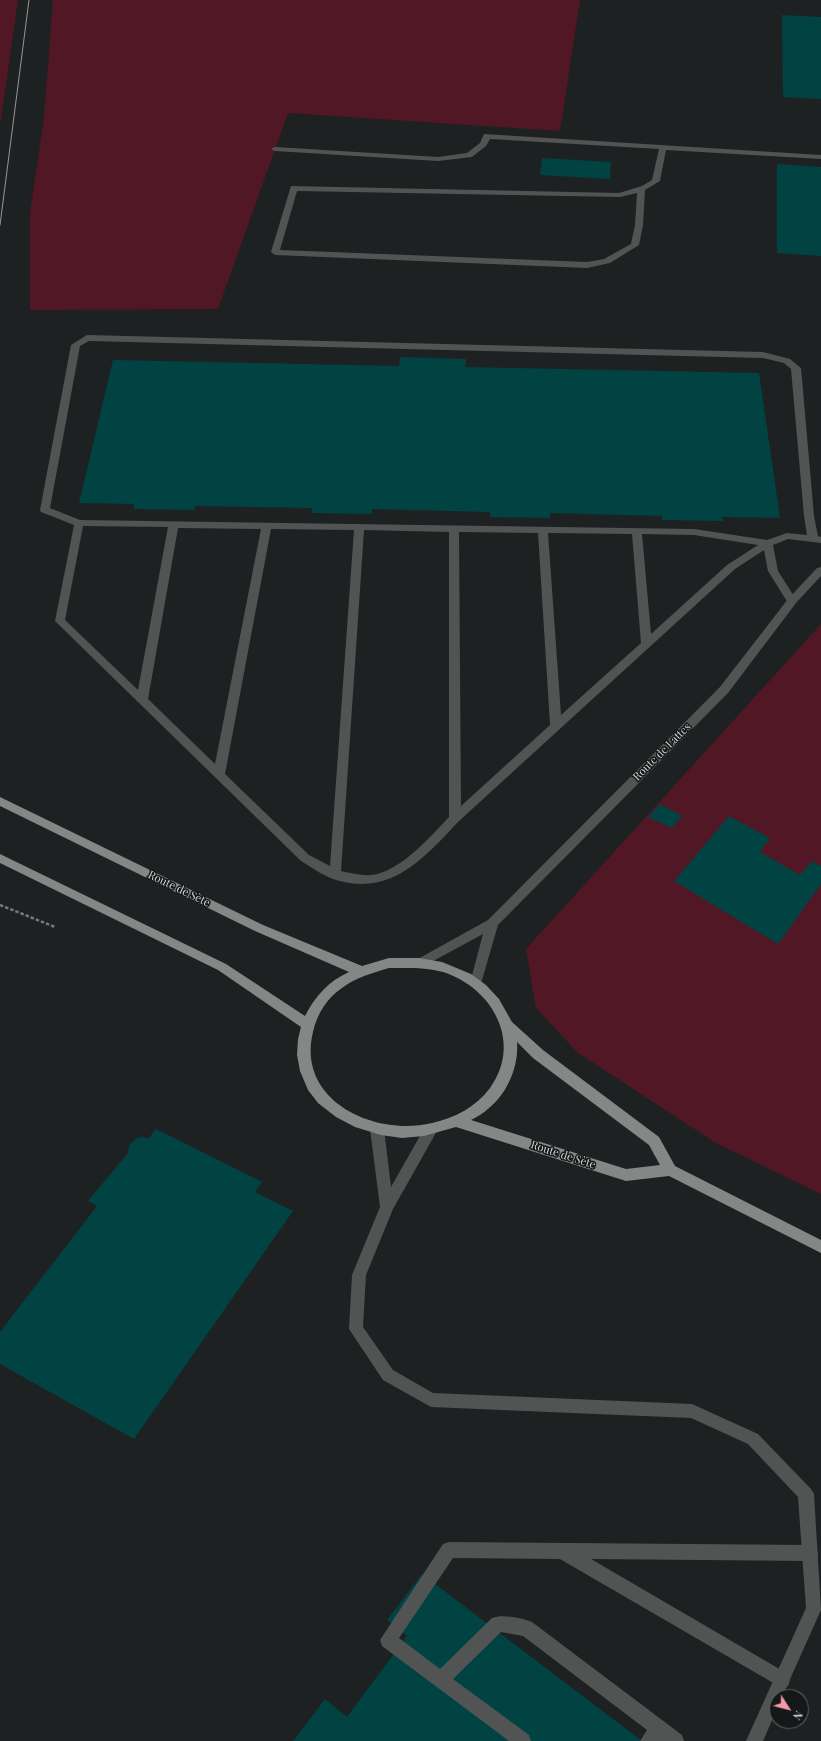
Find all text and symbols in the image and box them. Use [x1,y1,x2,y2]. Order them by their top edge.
street label: Route de Lattes [630,720,694,784]
street label: Route de Sète [146,868,212,910]
street label: Route de Sète [529,1138,597,1172]
north arrow [769,1689,809,1729]
text: N [790,1708,807,1723]

